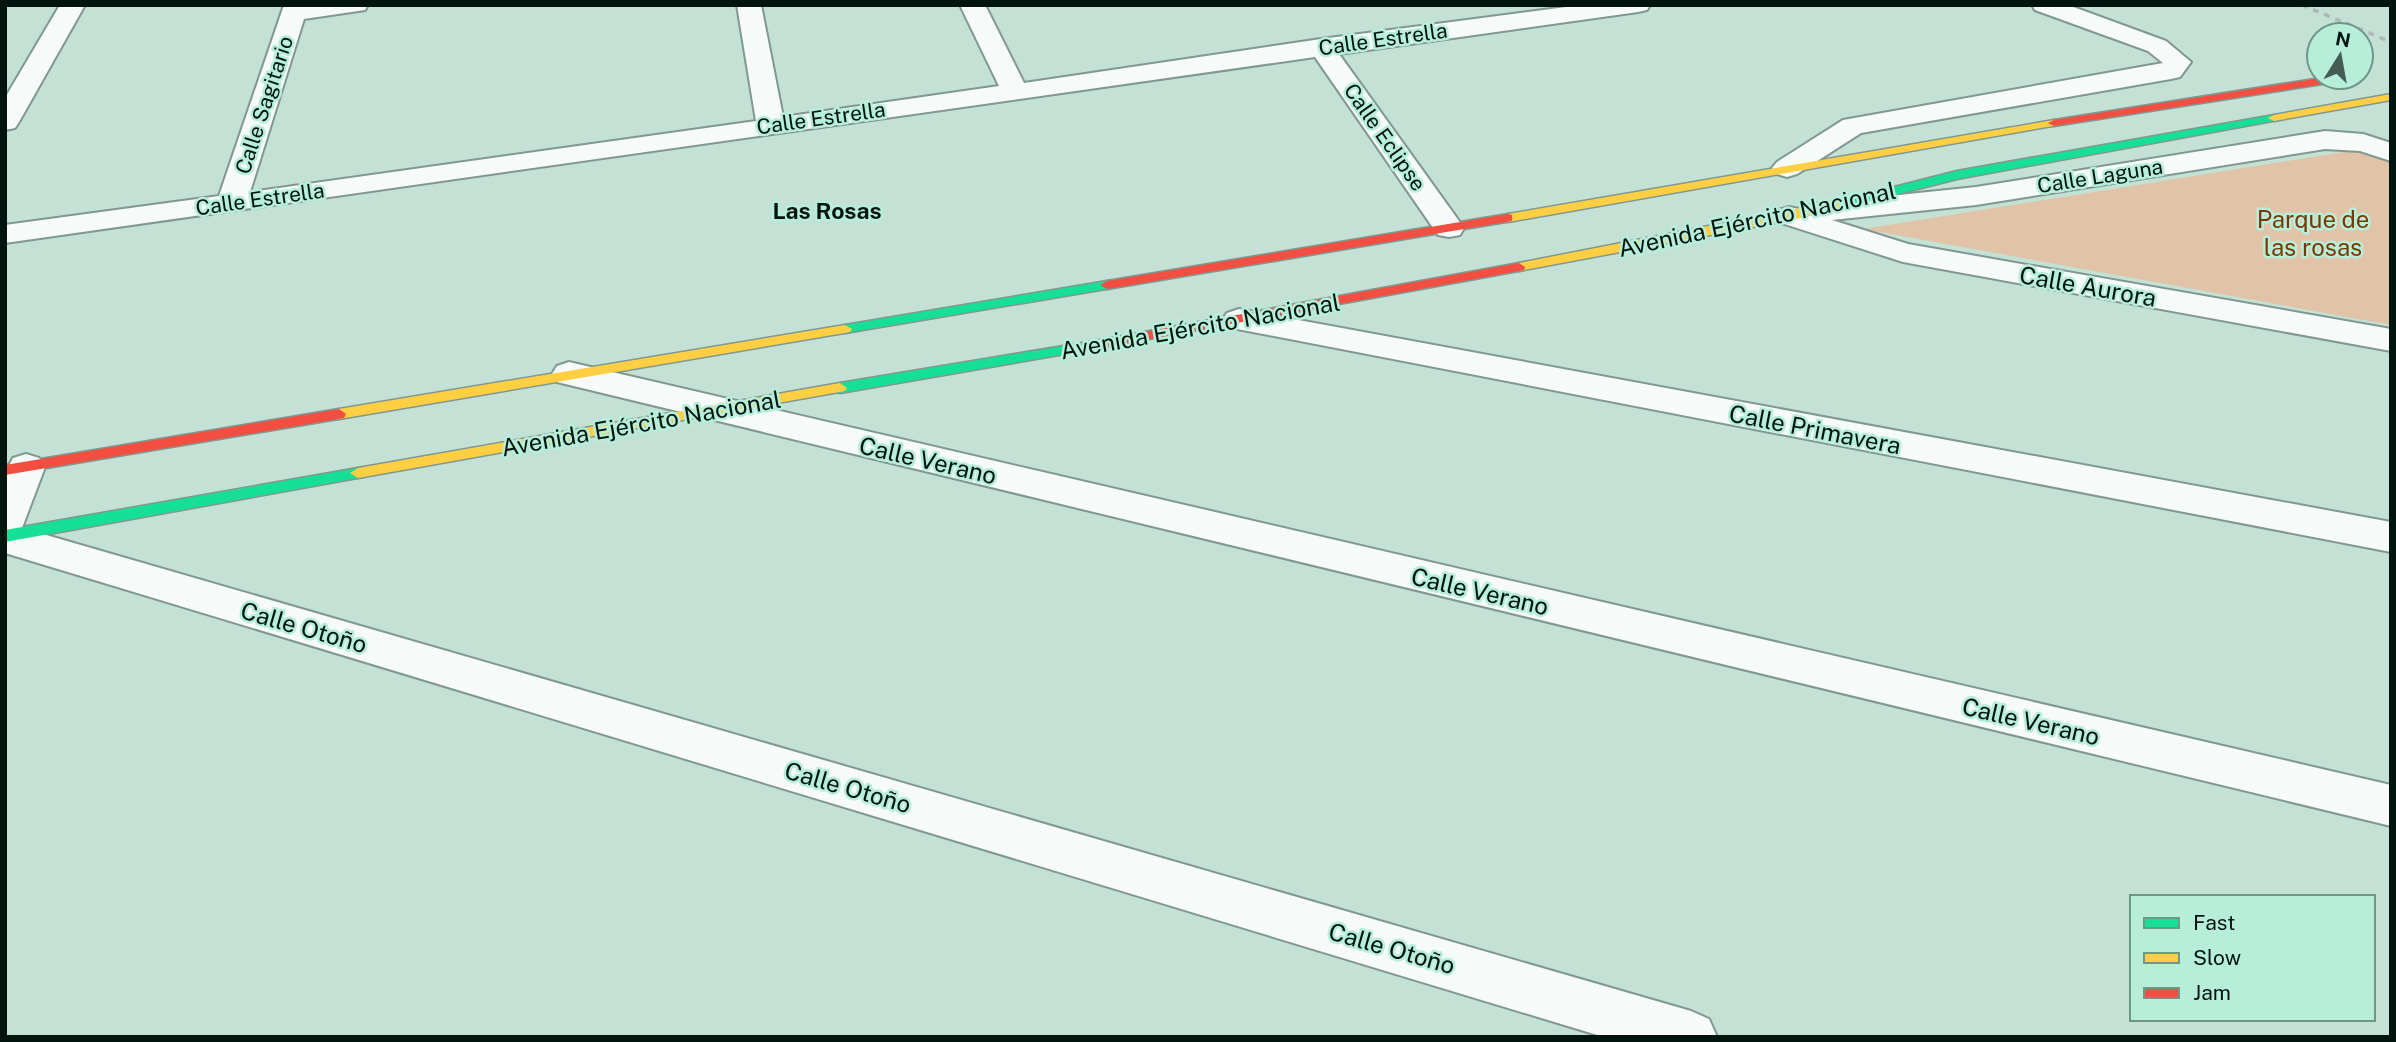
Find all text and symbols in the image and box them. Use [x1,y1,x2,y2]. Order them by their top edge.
street label: Calle Estrella [1317,18,1449,60]
north arrow [2305,21,2375,91]
text: N [2334,27,2353,52]
street label: Calle Sagitario [230,33,298,177]
street label: Calle Eclipse [1339,78,1431,196]
street label: Calle Estrella [755,97,887,139]
street label: Calle Laguna [2035,154,2165,198]
street label: Avenida Ejército Nacional [1615,176,1899,262]
street label: Calle Estrella [194,178,326,220]
district label: Las Rosas [772,197,882,224]
park label: Parque de las rosas [2257,205,2369,261]
street label: Calle Aurora [2017,260,2159,312]
street label: Avenida Ejército Nacional [1058,288,1342,364]
street label: Avenida Ejército Nacional [499,385,783,461]
street label: Calle Primavera [1727,399,1903,459]
street label: Calle Verano [857,431,999,489]
street label: Calle Verano [1409,562,1551,620]
street label: Calle Otoño [238,596,370,658]
street label: Calle Verano [1960,692,2102,750]
street label: Calle Otoño [782,756,914,818]
legend [2130,895,2375,1021]
text: Fast [2193,910,2235,935]
street label: Calle Otoño [1326,917,1458,979]
text: Slow [2193,945,2241,970]
text: Jam [2193,980,2231,1005]

